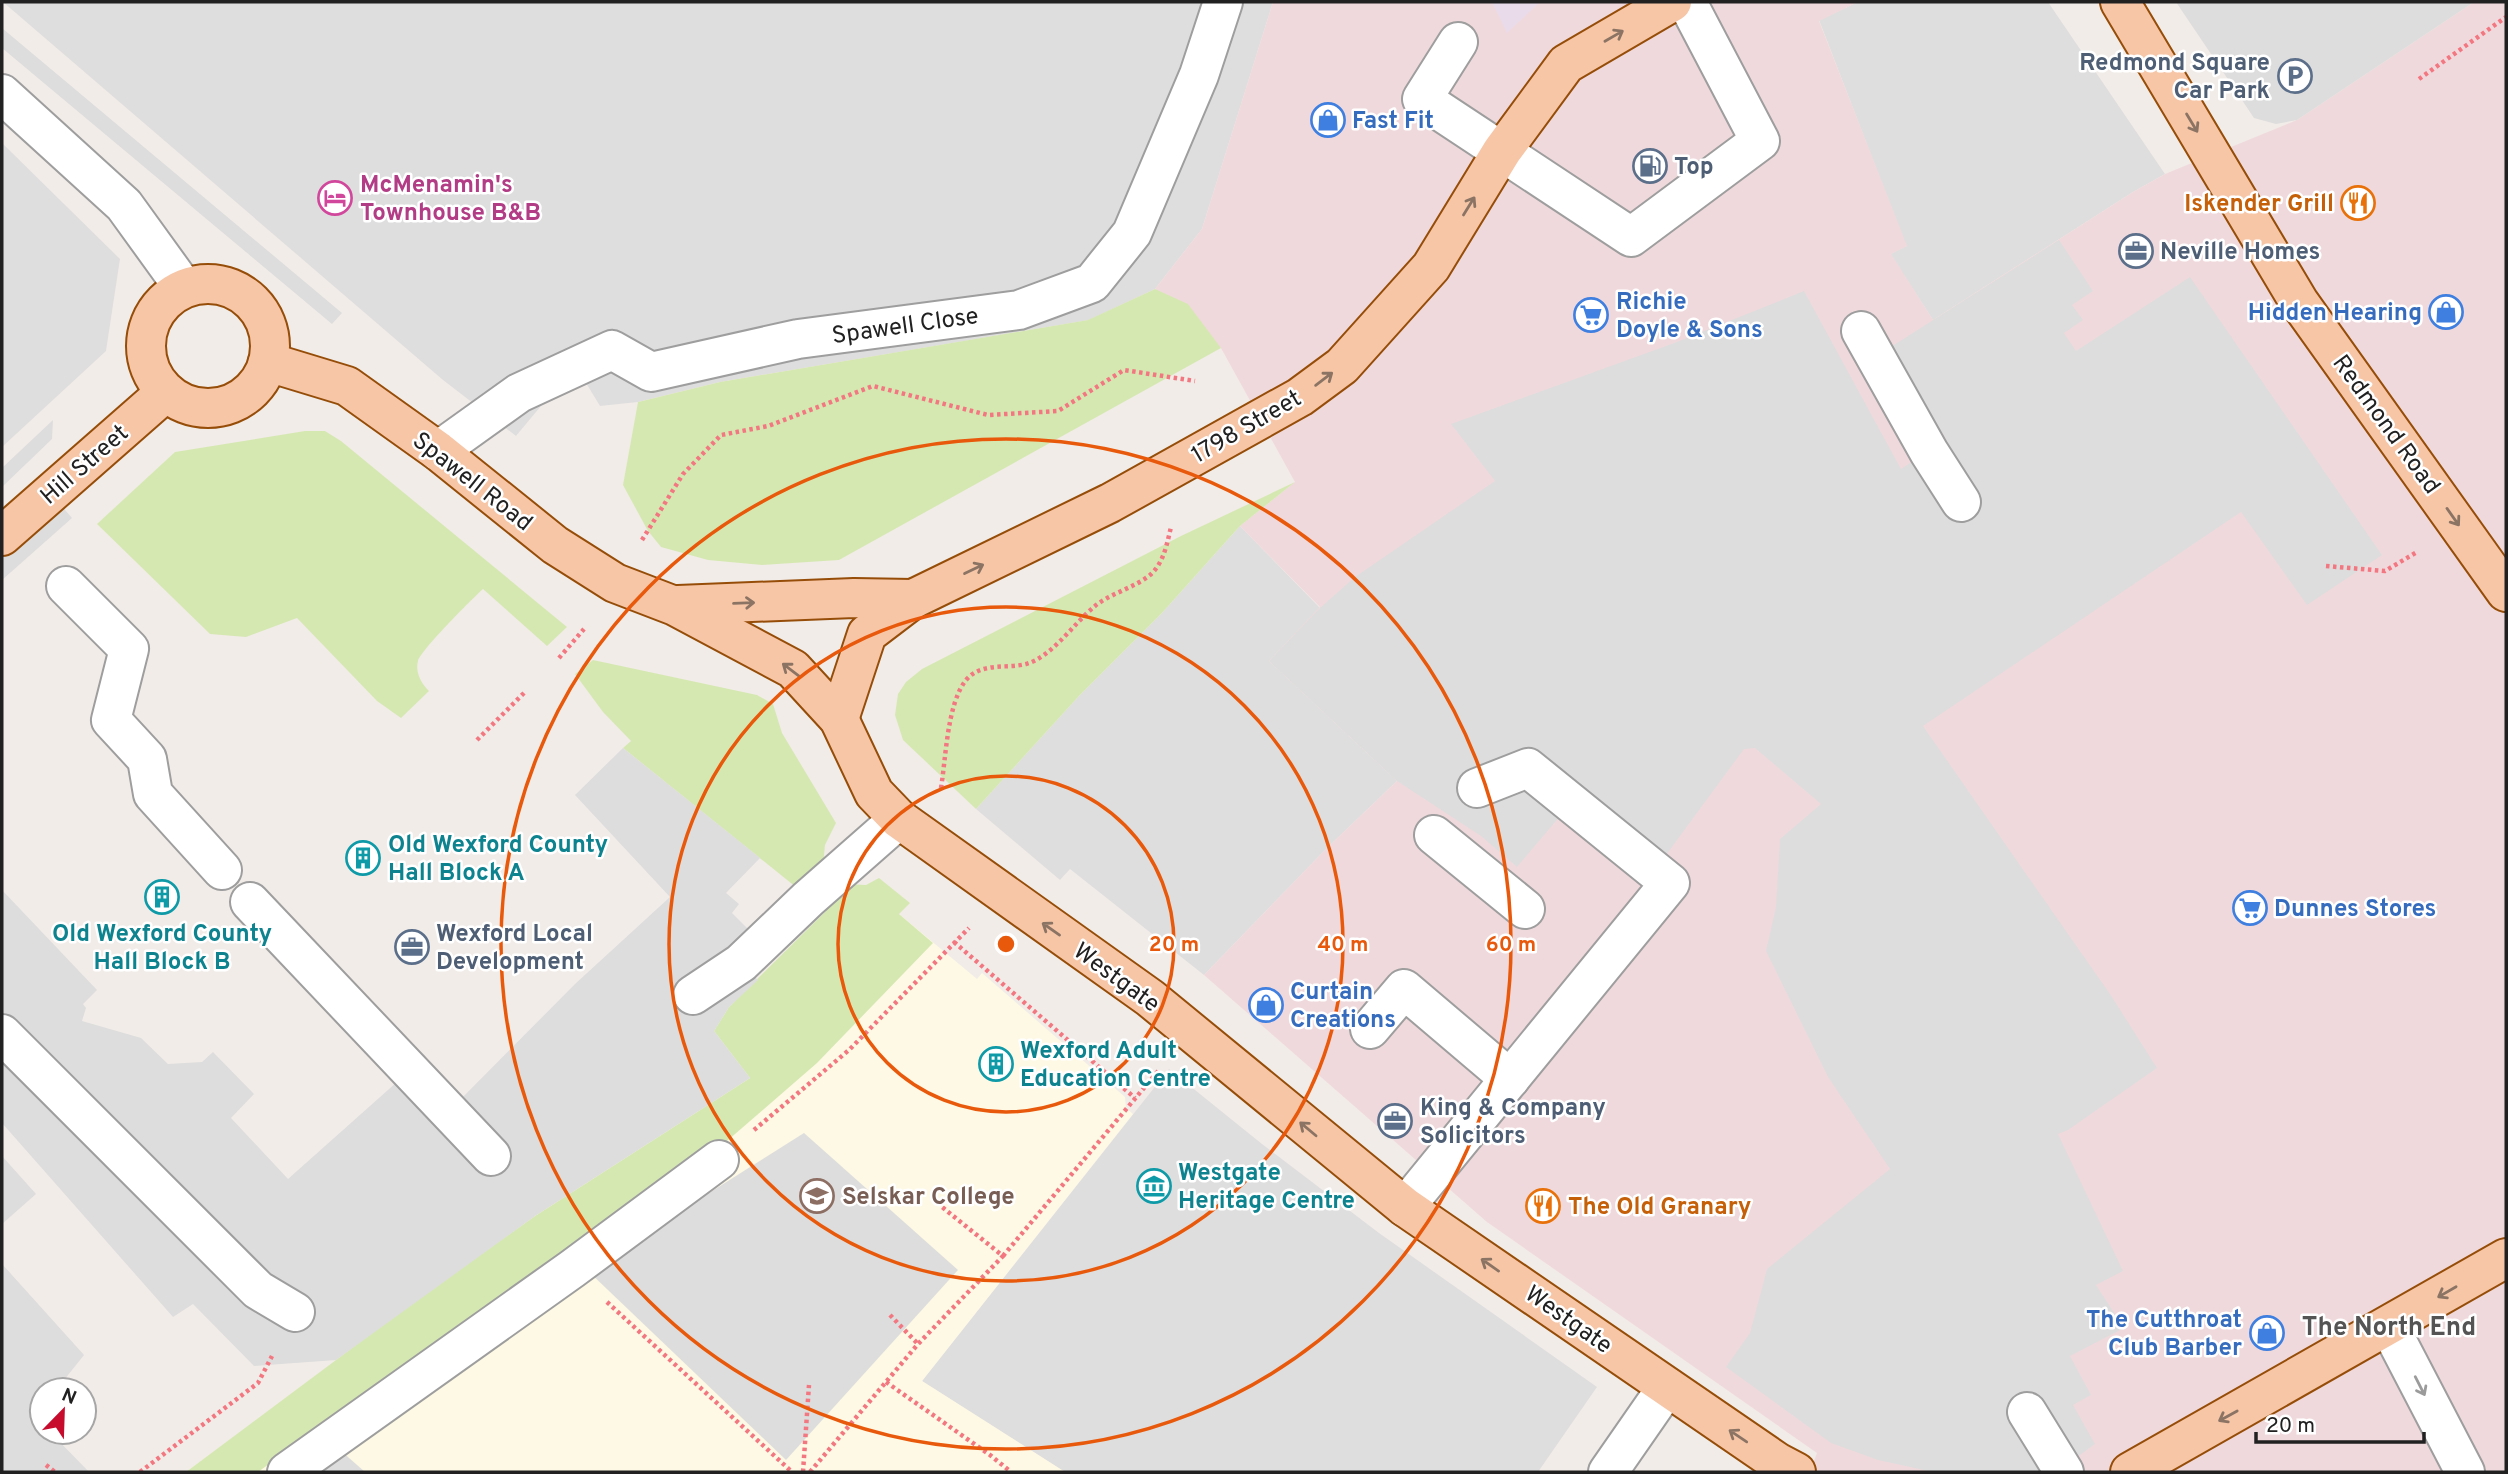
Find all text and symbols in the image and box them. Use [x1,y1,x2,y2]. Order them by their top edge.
one-way arrow [1603,29,1623,43]
place label: Redmond Square Car Park [2079,49,2270,107]
parking icon: Redmond Square Car Park [2276,57,2314,95]
shop icon: Fast Fit [1309,101,1347,139]
place label: Fast Fit [1352,107,1434,137]
one-way arrow [2186,113,2200,133]
fuel station icon: Top [1631,147,1669,185]
place label: Top [1674,153,1714,183]
place label: McMenamin's Townhouse B&B [360,171,541,229]
hotel icon: McMenamin's Townhouse B&B [316,179,354,217]
restaurant icon: Iskender Grill [2339,184,2377,222]
place label: Iskender Grill [2184,190,2334,220]
one-way arrow [1462,196,1476,216]
office icon: Neville Homes [2117,232,2155,270]
place label: Neville Homes [2160,238,2320,268]
place label: Richie Doyle & Sons [1616,288,1763,346]
shop icon: Hidden Hearing [2427,293,2465,331]
supermarket icon: Richie Doyle & Sons [1572,296,1610,334]
place label: Hidden Hearing [2248,299,2422,329]
street label: Spawell Close [830,302,980,352]
street label: Redmond Road [2325,350,2446,501]
one-way arrow [1314,372,1333,387]
street label: 1798 Street [1187,384,1307,471]
street label: Hill Street [35,419,136,512]
street label: Spawell Road [406,426,538,539]
one-way arrow [2446,507,2460,526]
one-way arrow [963,562,984,576]
one-way arrow [732,596,755,609]
one-way arrow [782,663,801,678]
place label: Old Wexford County Hall Block A [388,831,608,889]
building icon: Old Wexford County Hall Block A [344,839,382,877]
building icon: Old Wexford County Hall Block B [143,878,181,916]
supermarket icon: Dunnes Stores [2231,889,2269,927]
place label: Dunnes Stores [2274,895,2436,925]
place label: Old Wexford County Hall Block B [52,920,272,978]
place label: Wexford Local Development [436,920,593,978]
one-way arrow [1042,922,1061,936]
office icon: Wexford Local Development [393,928,431,966]
centre of rings [994,932,1018,956]
text: 20 m [1149,932,1199,959]
text: 40 m [1318,932,1368,959]
text: 60 m [1486,932,1536,959]
street label: Westgate [1067,937,1165,1020]
place label: Curtain Creations [1290,978,1396,1036]
shop icon: Curtain Creations [1247,986,1285,1024]
place label: Wexford Adult Education Centre [1020,1037,1211,1095]
building icon: Wexford Adult Education Centre [977,1045,1015,1083]
place label: King & Company Solicitors [1420,1094,1606,1152]
office icon: King & Company Solicitors [1376,1102,1414,1140]
one-way arrow [1300,1121,1318,1137]
place label: Westgate Heritage Centre [1178,1159,1355,1217]
museum icon: Westgate Heritage Centre [1135,1167,1173,1205]
school or university icon: Selskar College [798,1177,836,1215]
place label: Selskar College [842,1183,1015,1213]
restaurant icon: The Old Granary [1524,1187,1562,1225]
place label: The Old Granary [1568,1193,1751,1223]
one-way arrow [1481,1258,1500,1272]
street label: Westgate [1518,1280,1617,1362]
one-way arrow [2437,1286,2458,1299]
place label: The Cutthroat Club Barber [2086,1306,2242,1364]
district label: The North End [2302,1312,2476,1345]
shop icon: The Cutthroat Club Barber [2248,1314,2286,1352]
one-way arrow [2414,1375,2428,1396]
north arrow [28,1376,98,1446]
text: N [58,1383,80,1411]
scale bar [2256,1400,2424,1444]
one-way arrow [2218,1409,2238,1423]
text: 20 m [2266,1413,2315,1440]
one-way arrow [1729,1429,1748,1443]

